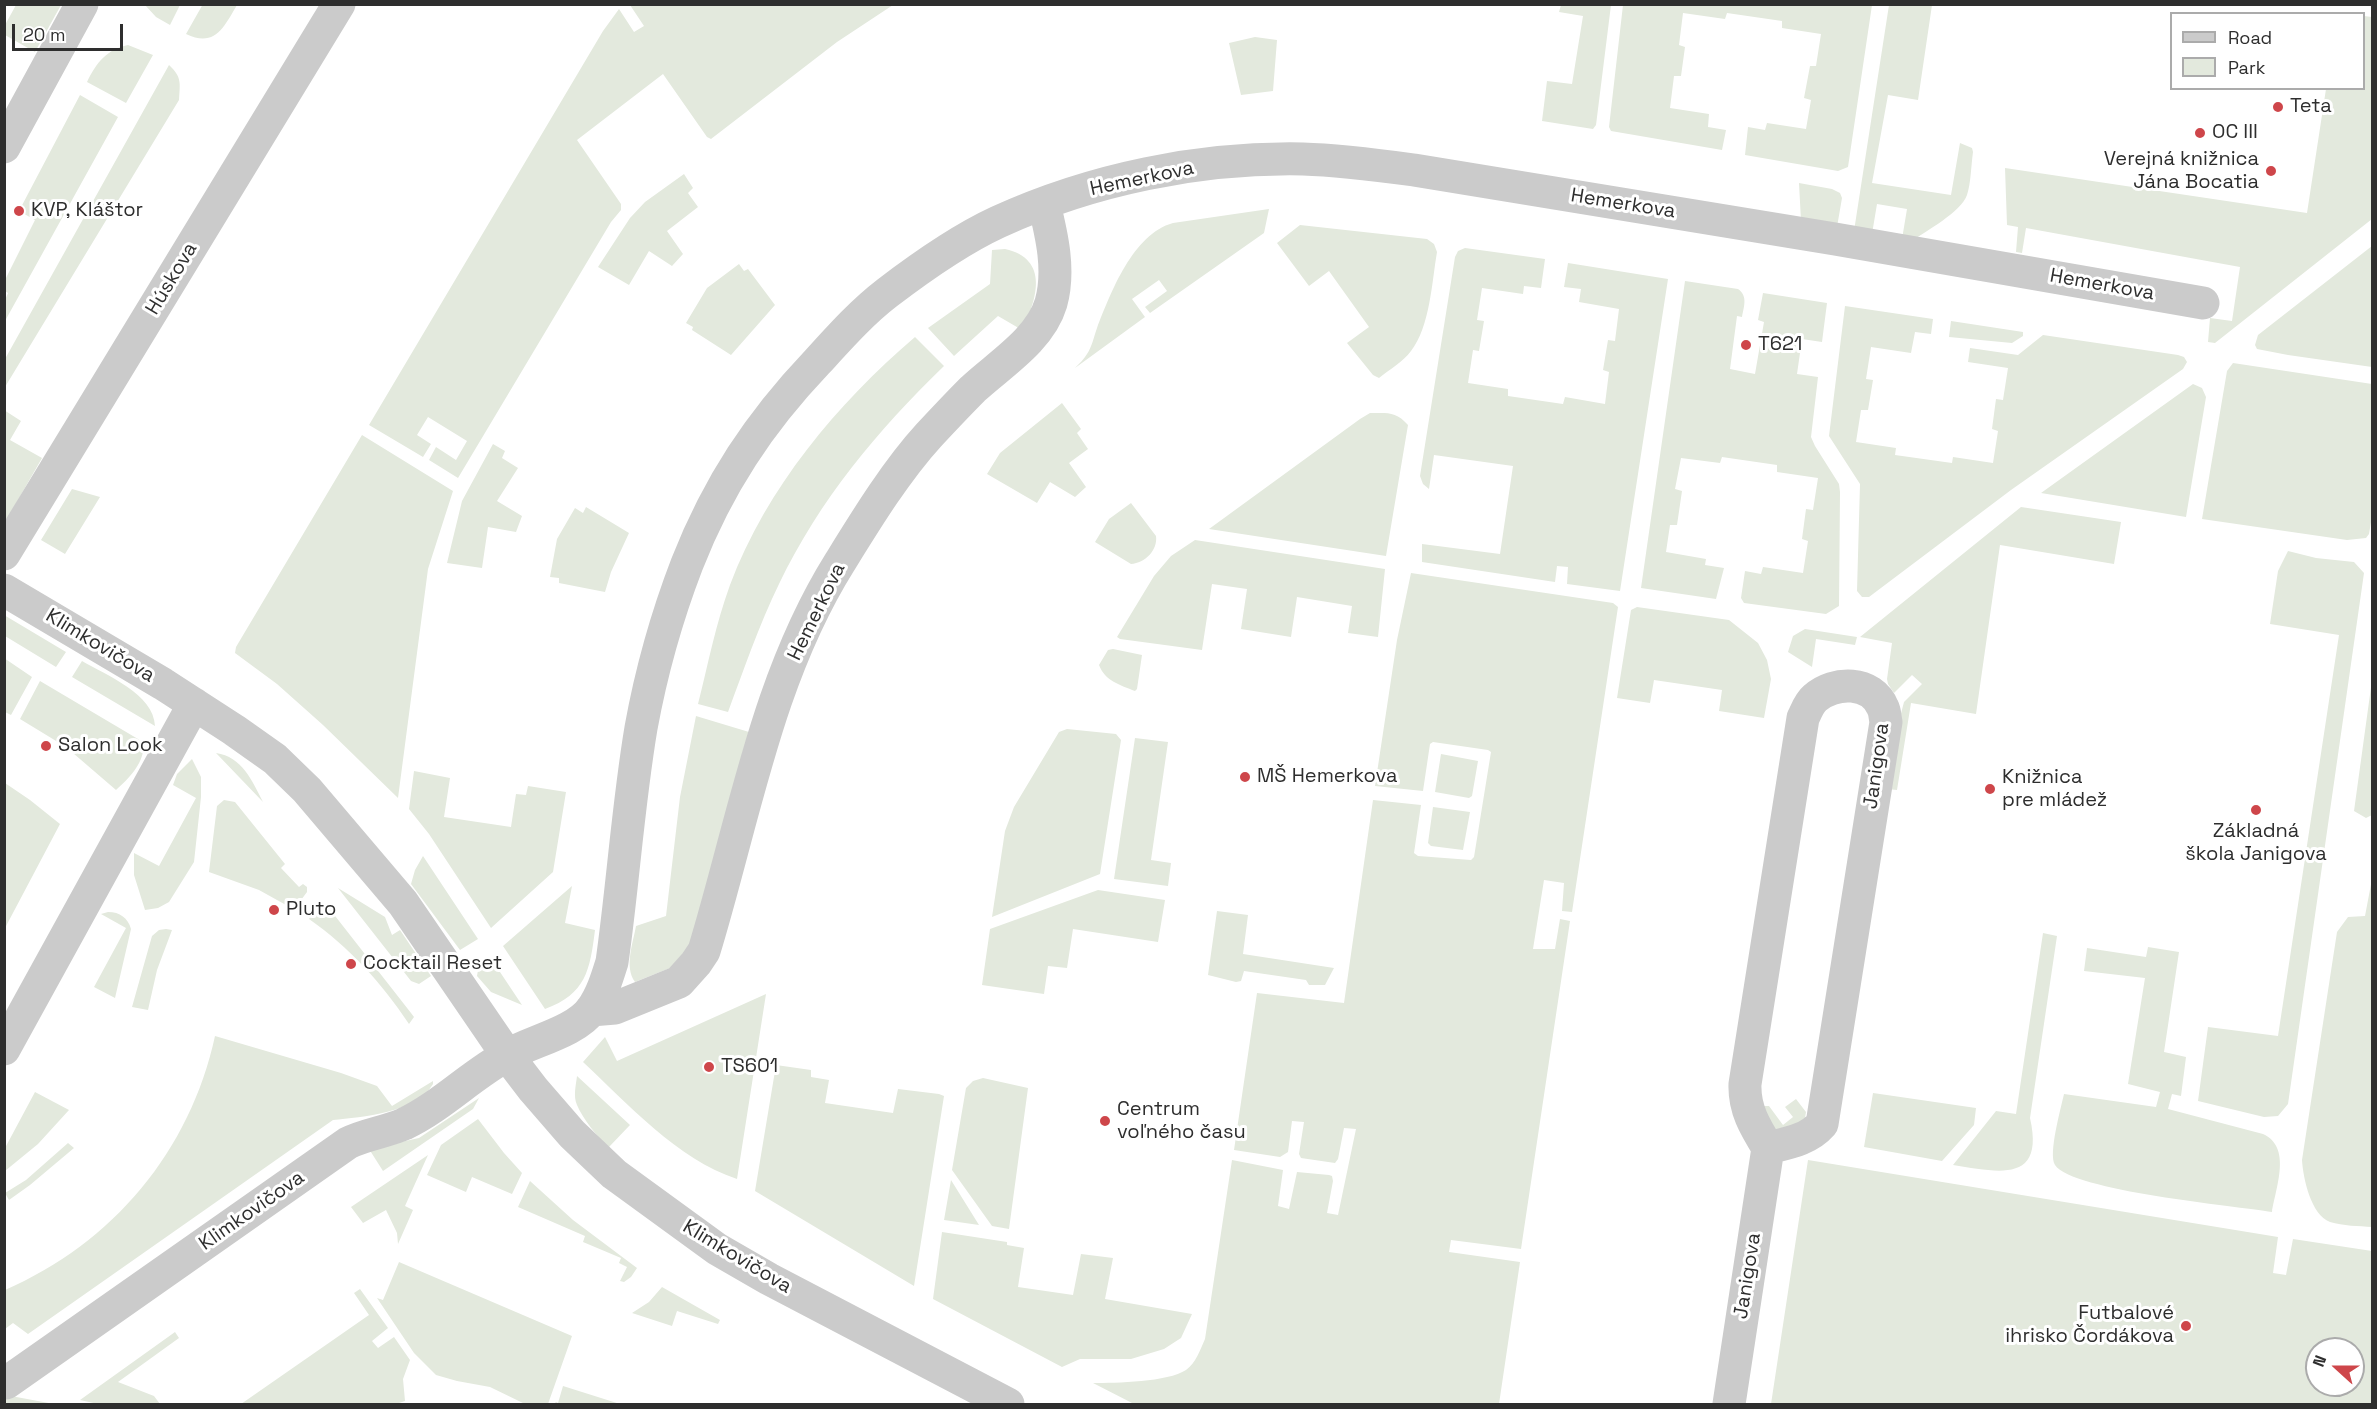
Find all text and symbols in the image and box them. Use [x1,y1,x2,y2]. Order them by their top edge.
scale bar [15,12,126,50]
legend [2170,12,2365,90]
text: 20 m [23,23,66,46]
text: Road [2228,26,2272,49]
text: Park [2228,56,2265,79]
place label: Teta [2290,95,2332,119]
marker: Teta [2271,100,2285,114]
place label: OC III [2212,121,2258,145]
marker: OC III [2193,126,2207,140]
place label: Verejná knižnica Jána Bocatia [2104,148,2259,195]
street label: Hemerkova [1088,156,1196,202]
marker: Verejná knižnica Jána Bocatia [2264,164,2278,178]
street label: Hemerkova [1569,184,1677,224]
place label: KVP, Kláštor [31,199,143,223]
marker: KVP, Kláštor [12,204,26,218]
street label: Húskova [141,239,203,319]
street label: Hemerkova [2048,264,2156,306]
place label: T621 [1758,333,1802,357]
marker: T621 [1739,338,1753,352]
street label: Hemerkova [783,559,851,665]
street label: Klimkovičova [41,604,159,688]
street label: Janigova [1859,721,1895,811]
place label: Salon Look [58,734,163,758]
marker: Salon Look [39,739,53,753]
place label: MŠ Hemerkova [1257,765,1397,789]
place label: Knižnica pre mládež [2002,766,2107,813]
marker: MŠ Hemerkova [1238,770,1252,784]
marker: Knižnica pre mládež [1983,782,1997,796]
marker: Základná škola Janigova [2249,803,2263,817]
place label: Základná škola Janigova [2185,820,2327,867]
place label: Pluto [286,898,336,922]
marker: Pluto [267,903,281,917]
place label: Cocktail Reset [363,952,502,976]
marker: Cocktail Reset [344,957,358,971]
place label: TS601 [721,1055,778,1079]
marker: TS601 [702,1060,716,1074]
place label: Centrum voľného času [1117,1098,1246,1145]
marker: Centrum voľného času [1098,1114,1112,1128]
street label: Klimkovičova [195,1166,309,1256]
street label: Klimkovičova [678,1215,796,1299]
street label: Janigova [1729,1231,1767,1321]
place label: Futbalové ihrisko Čordákova [2005,1302,2174,1349]
marker: Futbalové ihrisko Čordákova [2179,1319,2193,1333]
north arrow [2305,1337,2365,1397]
text: N [2308,1352,2331,1370]

